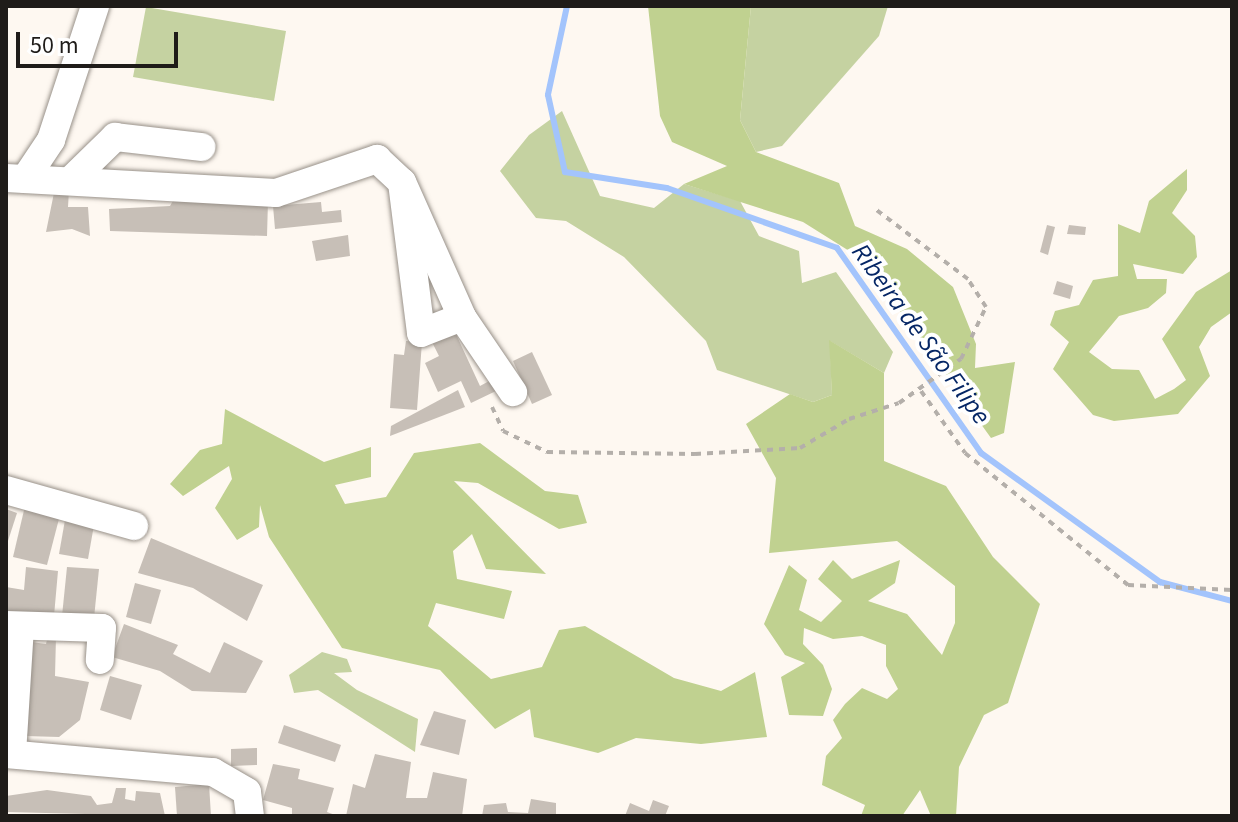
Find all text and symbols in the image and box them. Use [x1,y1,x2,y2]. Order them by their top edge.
scale bar [20,16,182,66]
text: 50 m [30,28,79,63]
water label: Ribeira de São Filipe [845,238,997,430]

